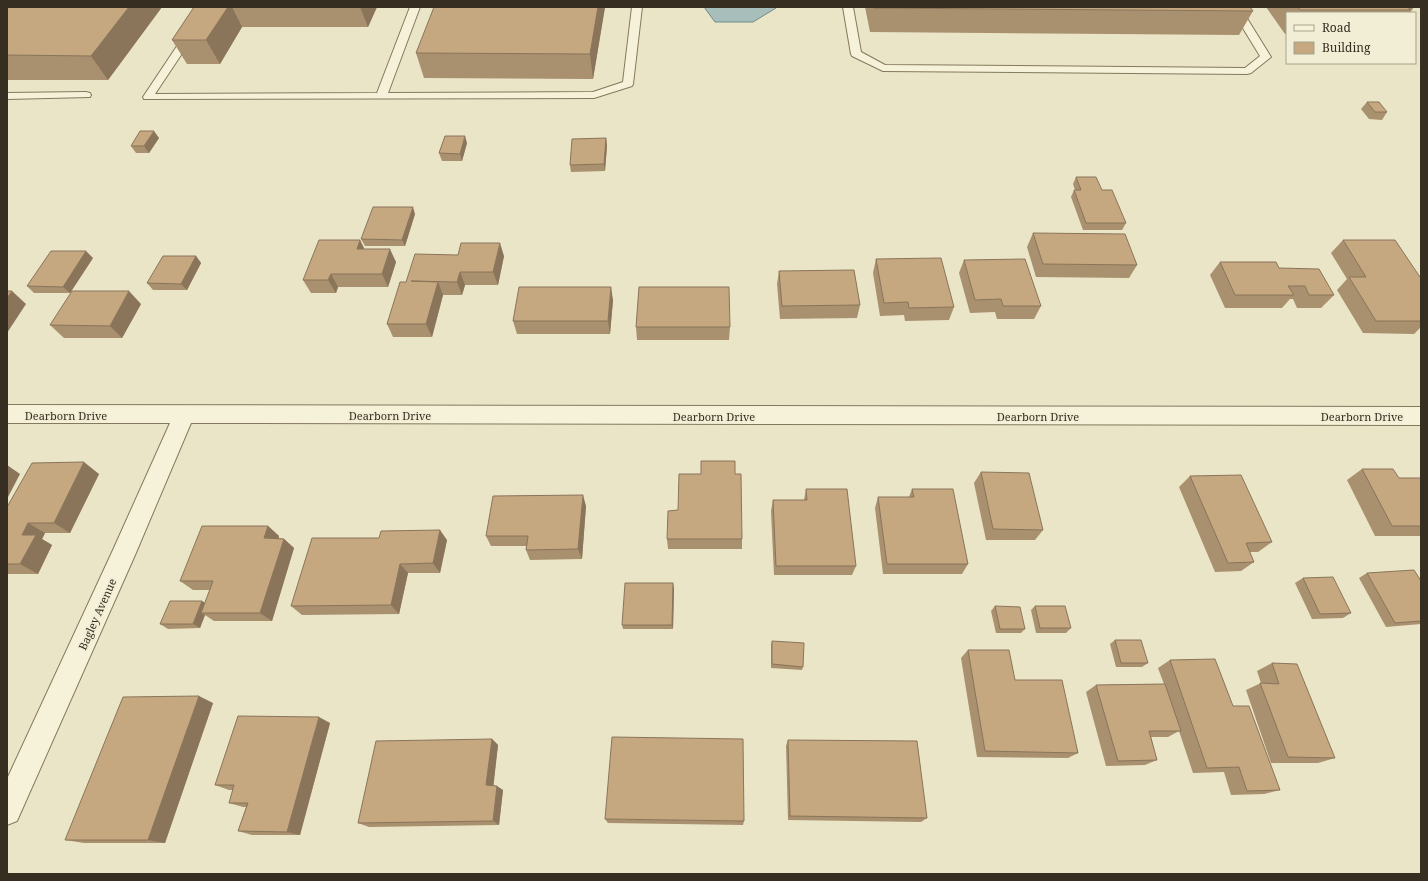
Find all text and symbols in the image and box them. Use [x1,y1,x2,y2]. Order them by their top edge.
legend [1286,12,1416,64]
text: Road [1322,19,1352,36]
text: Building [1322,39,1371,56]
street label: Dearborn Drive [25,408,107,423]
street label: Dearborn Drive [349,408,431,423]
street label: Dearborn Drive [673,409,755,424]
street label: Dearborn Drive [997,409,1079,424]
street label: Dearborn Drive [1321,409,1403,424]
street label: Bagley Avenue [74,576,120,652]

